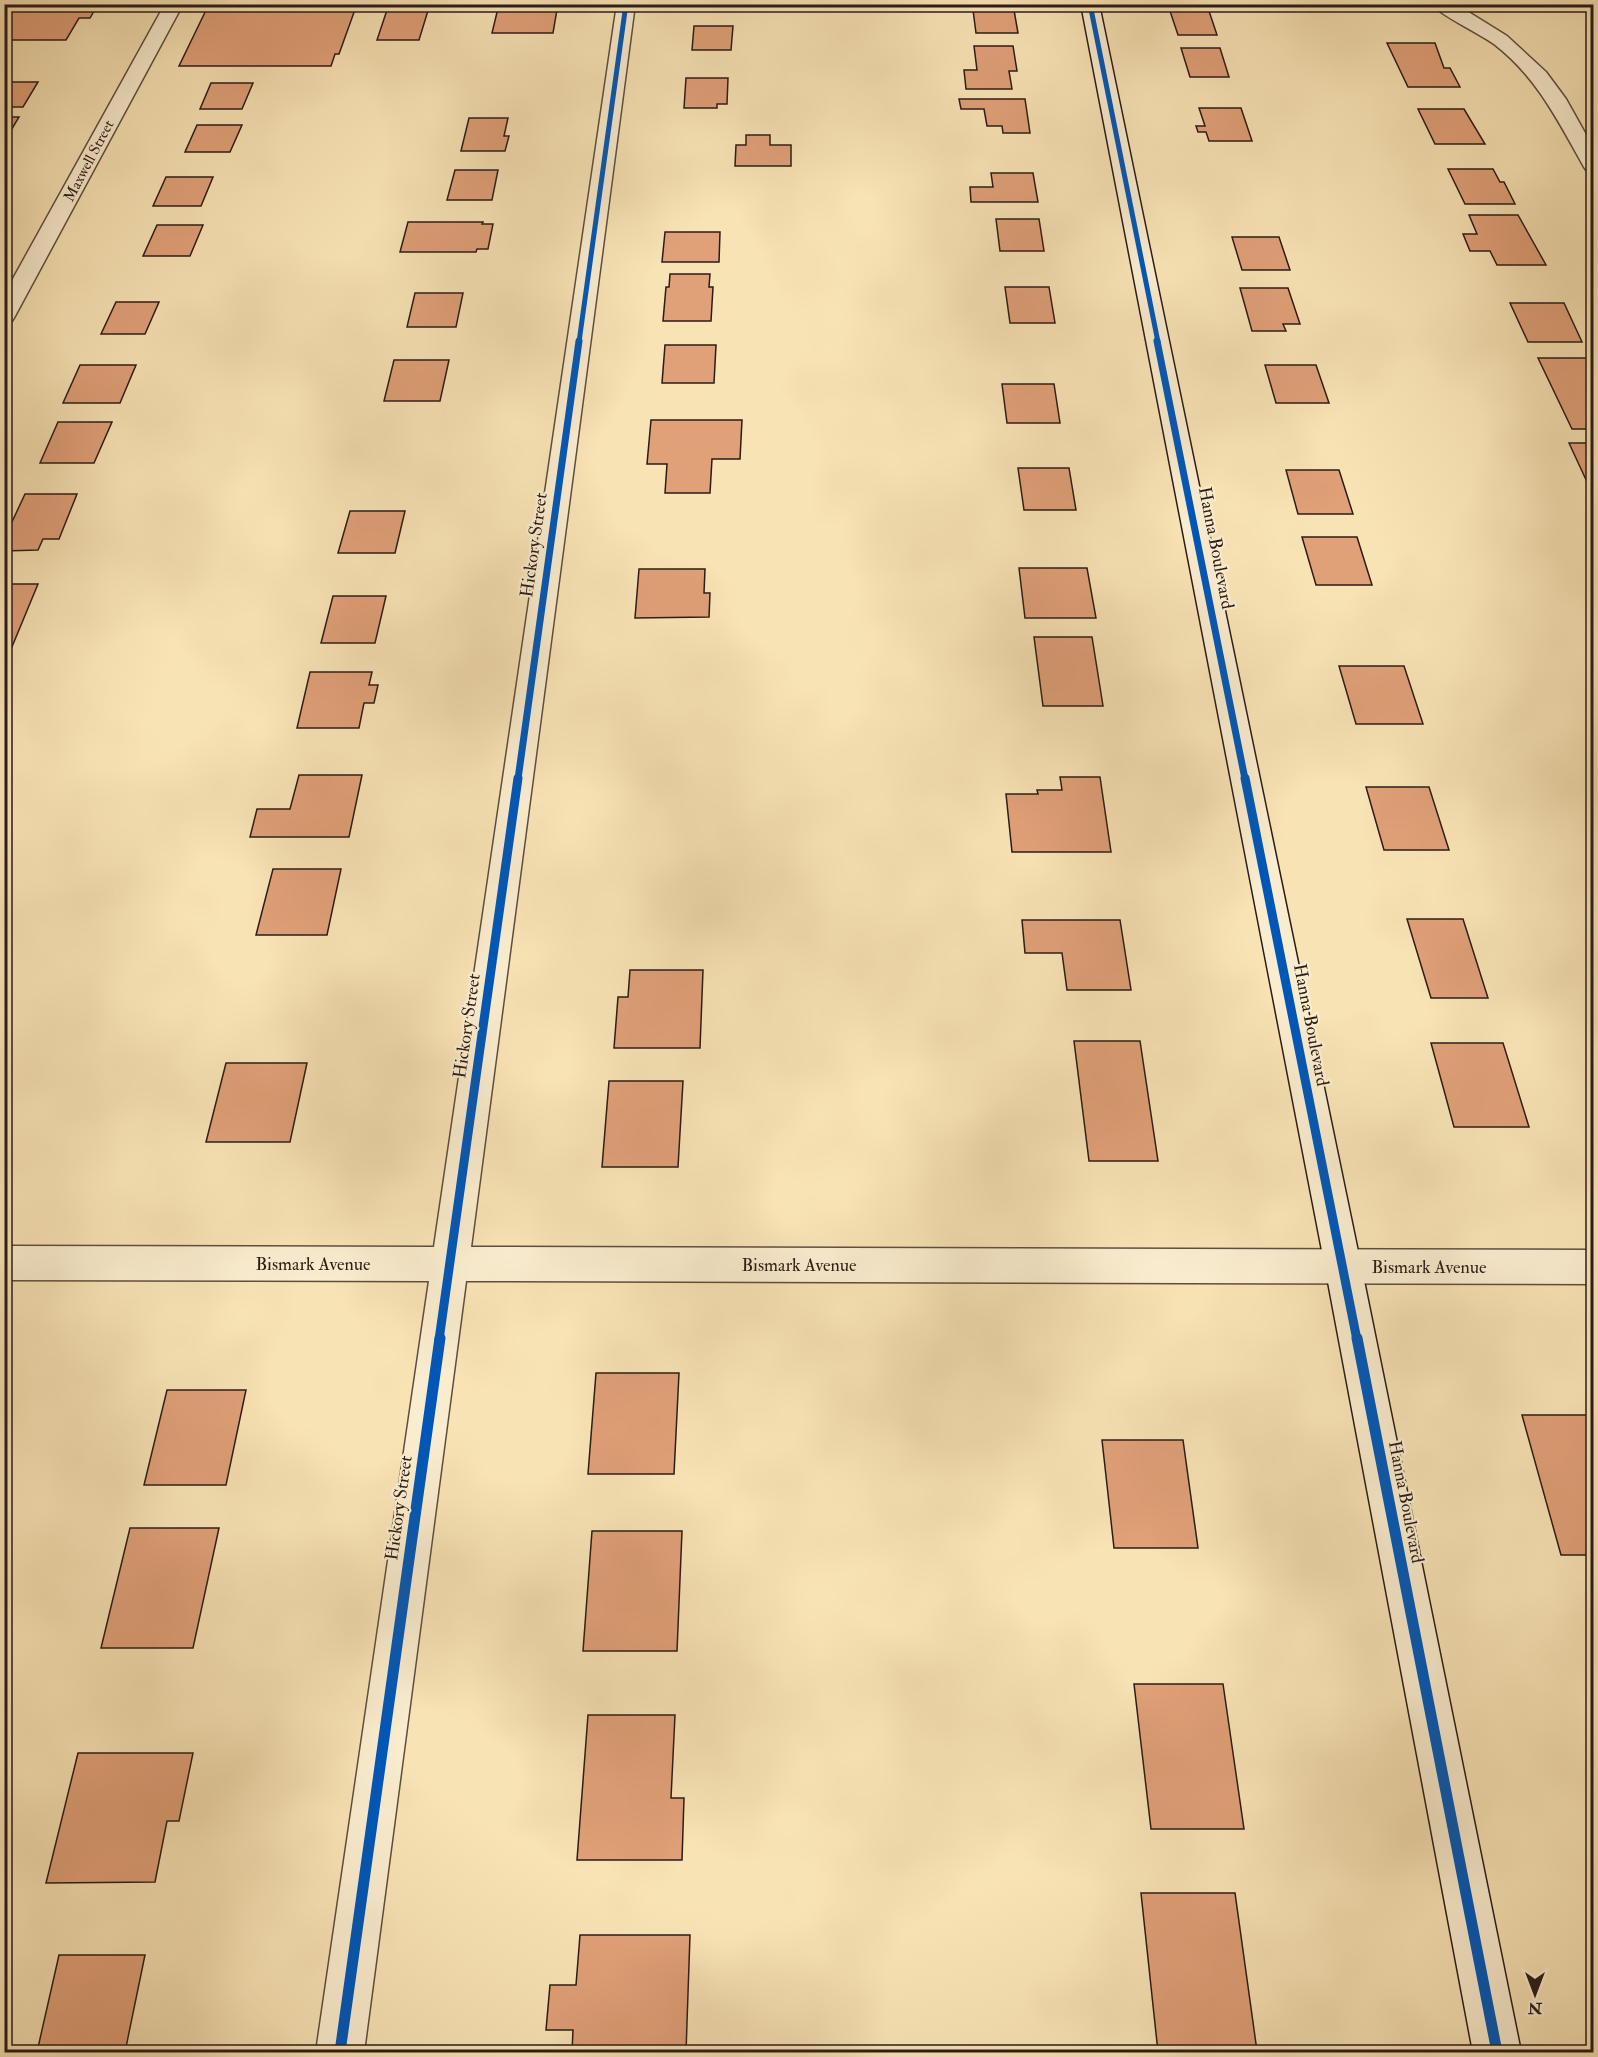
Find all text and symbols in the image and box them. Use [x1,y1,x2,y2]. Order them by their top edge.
street label: Maxwell Street [60,117,118,205]
street label: Hanna Boulevard [1193,485,1239,611]
street label: Hickory Street [515,491,553,599]
street label: Hanna Boulevard [1288,962,1334,1088]
street label: Hickory Street [448,972,486,1080]
street label: Bismark Avenue [255,1253,371,1276]
street label: Bismark Avenue [741,1254,857,1277]
street label: Bismark Avenue [1371,1256,1487,1279]
street label: Hanna Boulevard [1383,1439,1429,1565]
street label: Hickory Street [380,1454,418,1562]
north arrow [1505,1964,1565,2024]
text: N [1527,1998,1543,2018]

